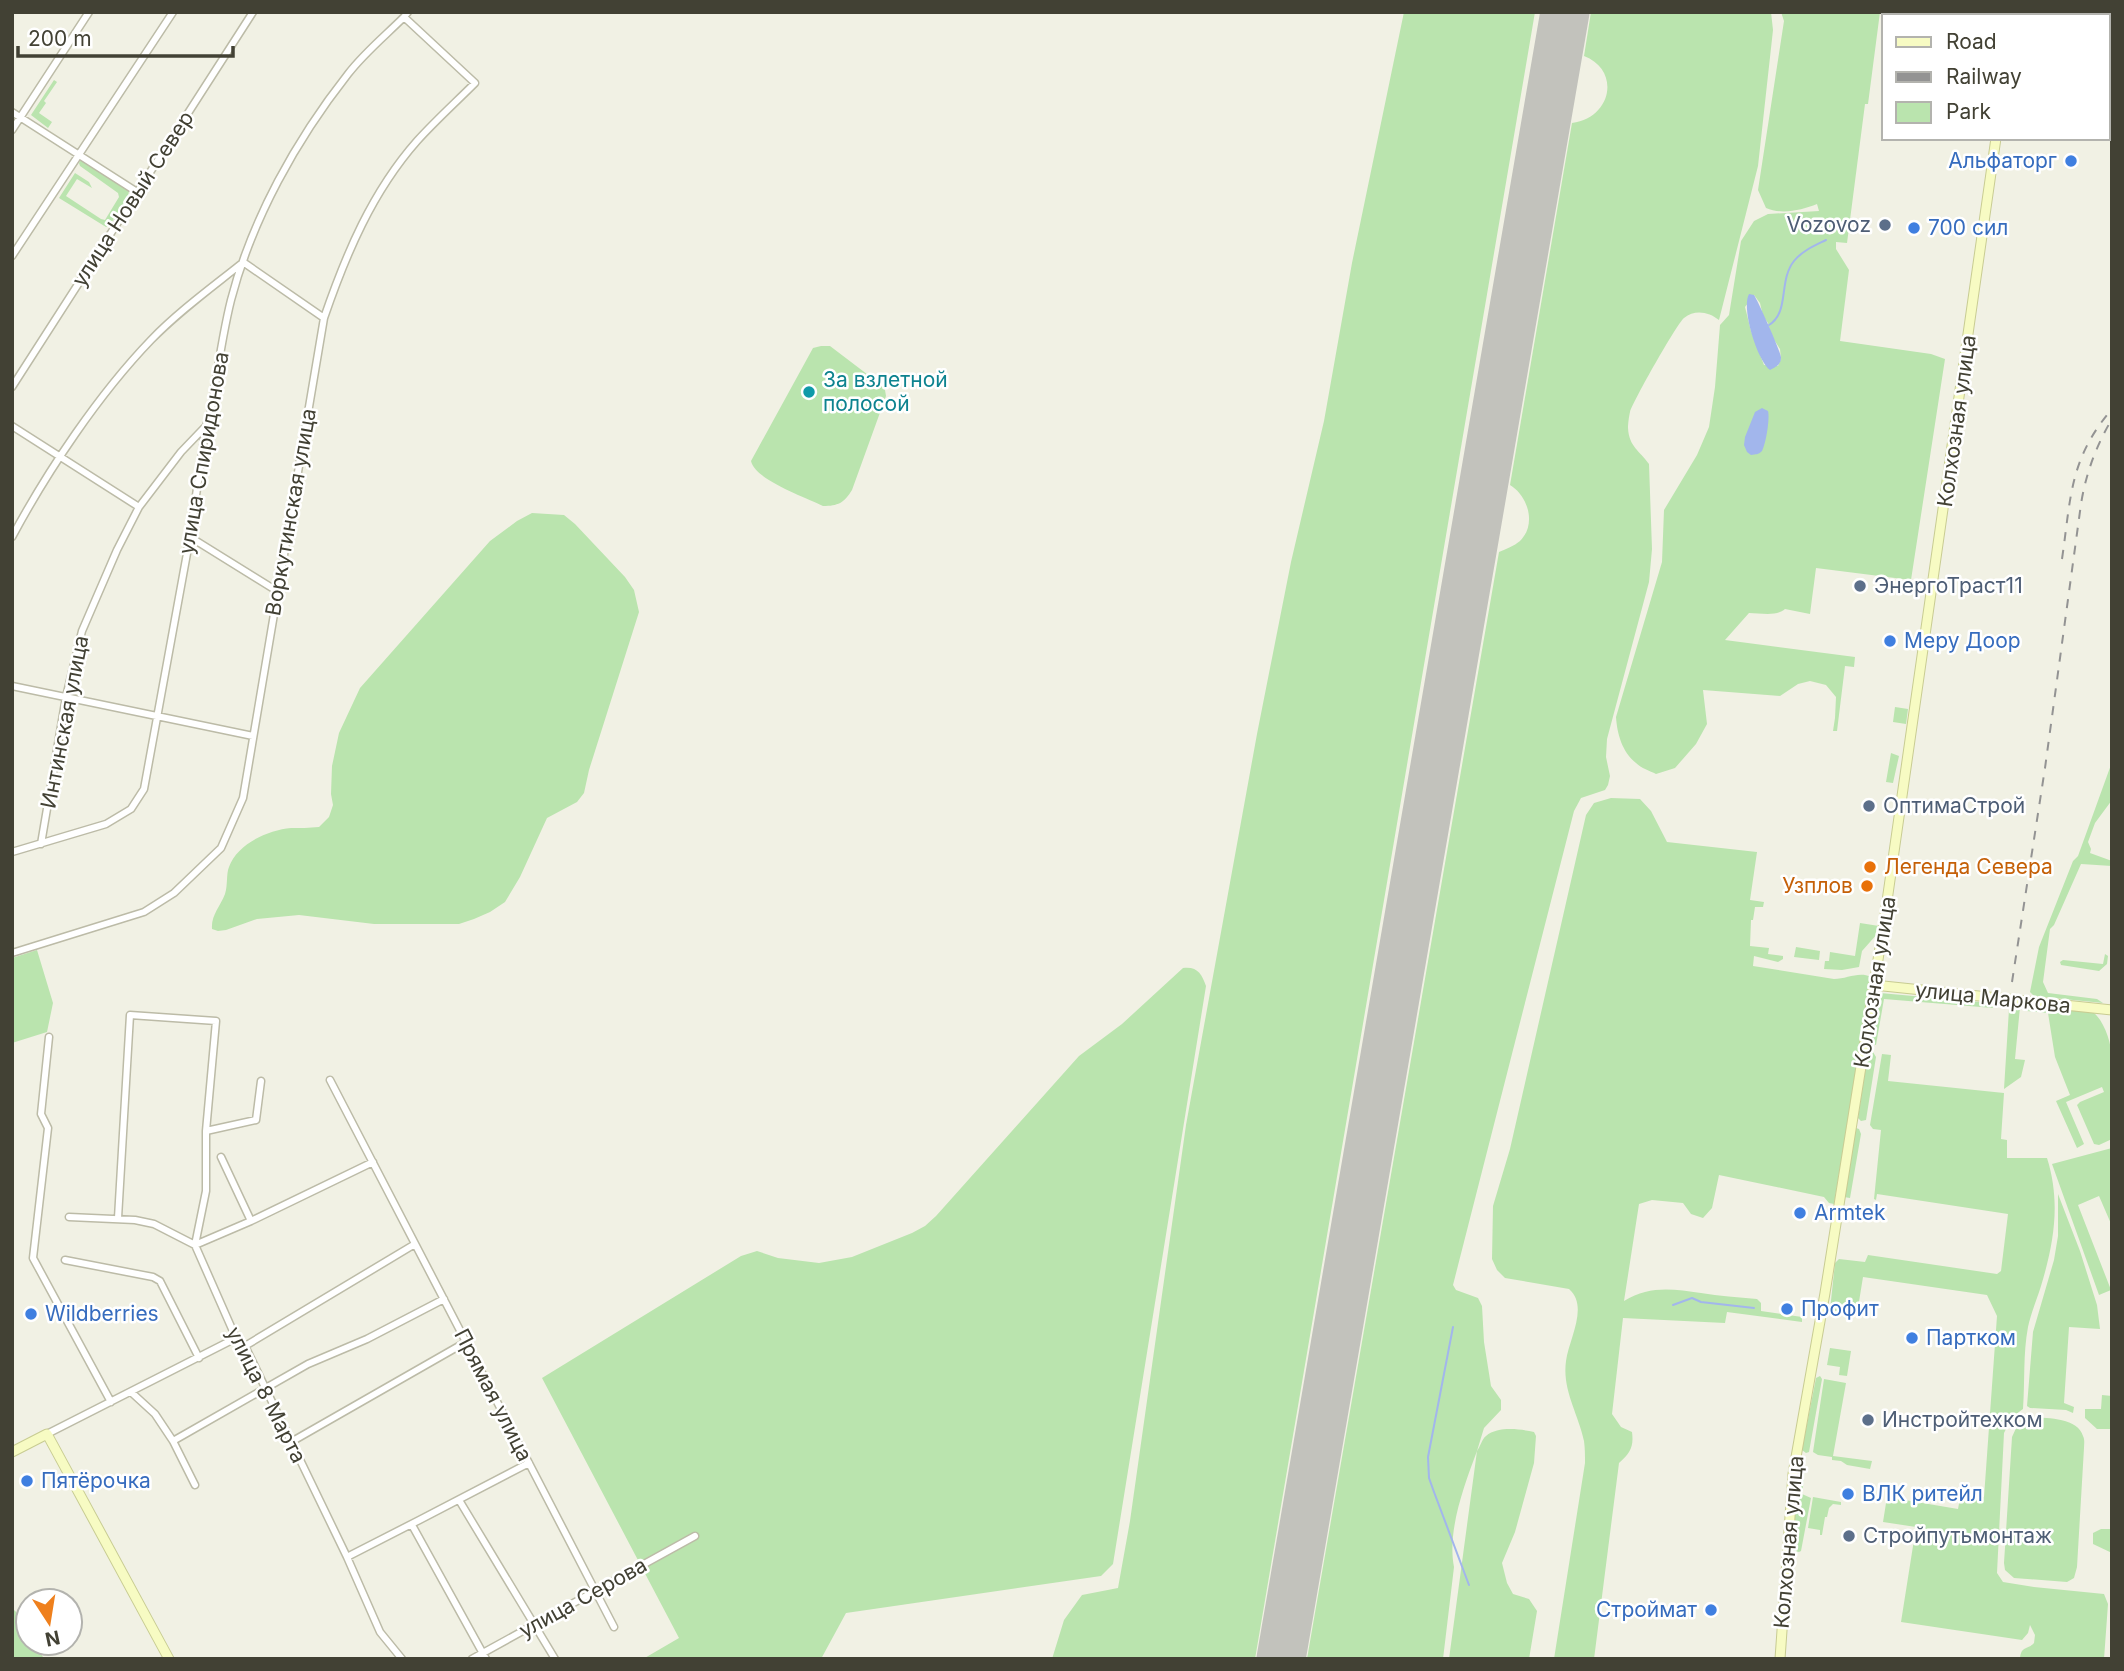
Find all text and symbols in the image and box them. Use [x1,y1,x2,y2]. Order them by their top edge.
scale bar [18,14,233,58]
legend [1882,14,2110,140]
text: 200 m [28,26,92,51]
text: Road [1946,29,1997,54]
text: Railway [1946,64,2022,89]
text: Park [1946,99,1991,124]
street label: улица Новый Север [67,106,199,291]
place label: Альфаторг [1948,148,2057,173]
marker: Альфаторг [2063,153,2079,169]
place label: Vozovoz [1787,212,1871,237]
place label: 700 сил [1928,215,2008,240]
marker: Vozovoz [1877,217,1893,233]
marker: 700 сил [1906,220,1922,236]
street label: Колхозная улица [1932,333,1981,508]
street label: улица Спиридонова [173,350,234,556]
place label: За взлетной полосой [823,367,948,416]
marker: За взлетной полосой [801,384,817,400]
street label: Воркутинская улица [260,406,321,618]
place label: ЭнергоТраст11 [1874,573,2023,598]
marker: ЭнергоТраст11 [1852,578,1868,594]
place label: Меру Доор [1904,628,2021,653]
street label: Интинская улица [35,633,94,810]
marker: Меру Доор [1882,633,1898,649]
place label: ОптимаСтрой [1883,793,2025,818]
marker: ОптимаСтрой [1861,798,1877,814]
place label: Легенда Севера [1884,854,2053,879]
marker: Легенда Севера [1862,859,1878,875]
place label: Узплов [1782,873,1853,898]
marker: Узплов [1859,878,1875,894]
street label: Колхозная улица [1849,894,1900,1069]
street label: улица Маркова [1914,977,2072,1018]
place label: Armtek [1814,1200,1886,1225]
marker: Armtek [1792,1205,1808,1221]
place label: Профит [1801,1296,1879,1321]
place label: Wildberries [45,1301,159,1326]
marker: Профит [1779,1301,1795,1317]
marker: Wildberries [23,1306,39,1322]
street label: улица 8 Марта [221,1322,312,1467]
street label: Прямая улица [449,1324,538,1465]
place label: Партком [1926,1325,2016,1350]
marker: Партком [1904,1330,1920,1346]
place label: Инстройтехком [1882,1407,2043,1432]
marker: Инстройтехком [1860,1412,1876,1428]
street label: Колхозная улица [1768,1455,1809,1629]
place label: Пятёрочка [41,1468,151,1493]
marker: Пятёрочка [19,1473,35,1489]
place label: ВЛК ритейл [1862,1481,1983,1506]
marker: ВЛК ритейл [1840,1486,1856,1502]
place label: Стройпутьмонтаж [1863,1523,2052,1548]
marker: Стройпутьмонтаж [1841,1528,1857,1544]
street label: улица Серова [514,1552,651,1643]
north arrow [14,1587,84,1657]
place label: Строймат [1596,1597,1697,1622]
marker: Строймат [1703,1602,1719,1618]
text: N [43,1625,62,1651]

